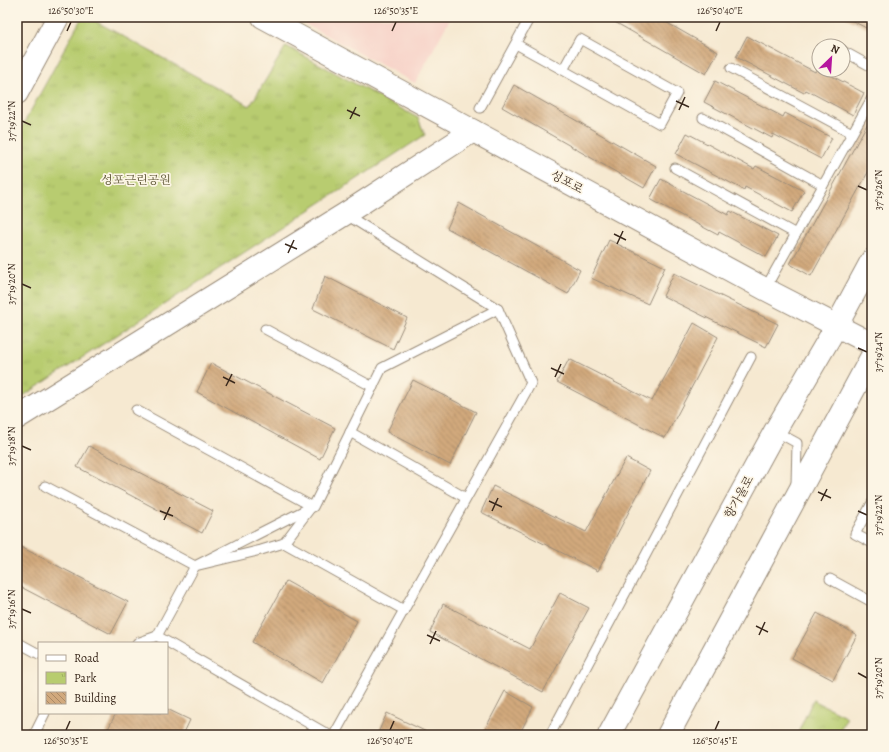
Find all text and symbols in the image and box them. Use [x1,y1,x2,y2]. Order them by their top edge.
text: 126°50'30"E [48,4,94,17]
text: 126°50'35"E [374,4,418,17]
text: 126°50'40"E [697,4,743,17]
north arrow [811,38,851,78]
text: N [828,41,842,58]
text: 37°19'22"N [5,101,18,141]
street label: 성포로 [548,167,586,197]
text: 37°19'26"N [872,170,885,210]
park label: 성포근린공원 [101,172,171,188]
text: 37°19'20"N [5,263,18,305]
text: 37°19'24"N [872,332,885,372]
text: 37°19'18"N [5,426,18,466]
street label: 항가울로 [721,472,757,521]
text: 37°19'22"N [872,495,885,535]
text: 37°19'16"N [5,589,18,629]
legend [38,642,168,714]
text: Road [74,650,100,666]
text: 37°19'20"N [872,657,885,699]
text: Park [74,670,97,686]
text: Building [74,690,116,706]
text: 126°50'35"E [44,734,88,747]
text: 126°50'40"E [367,734,413,747]
text: 126°50'45"E [693,734,738,747]

